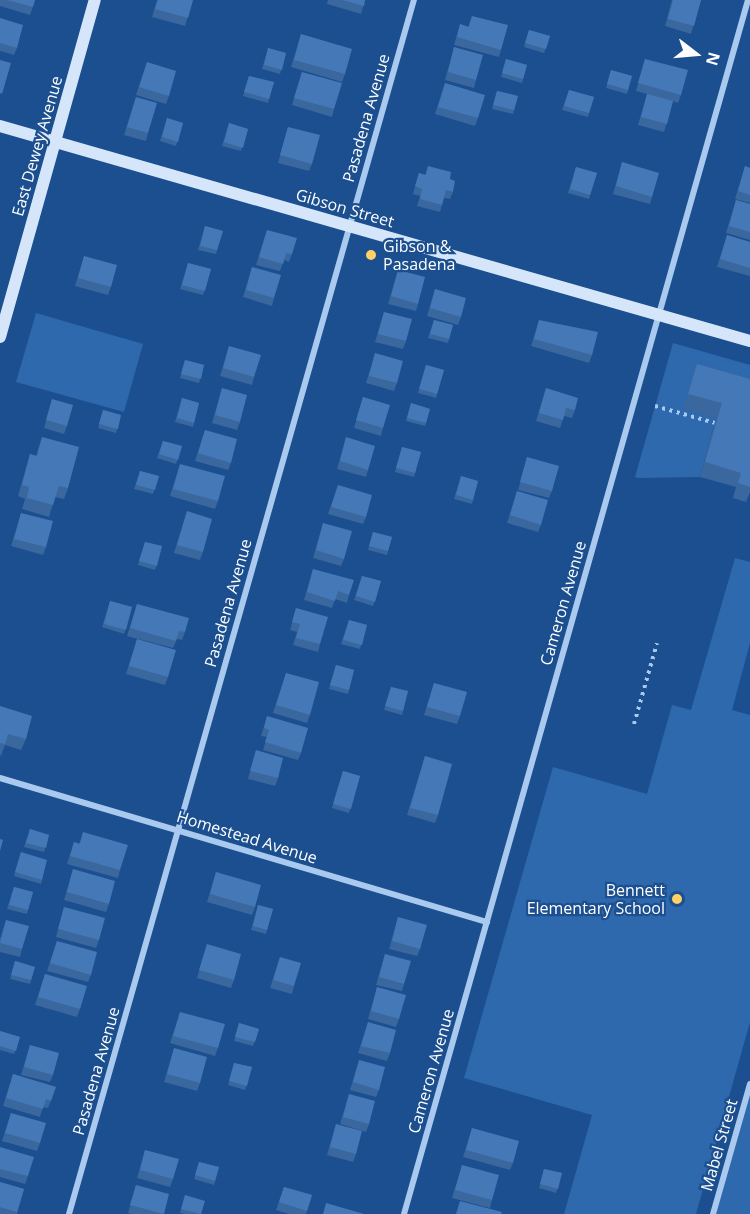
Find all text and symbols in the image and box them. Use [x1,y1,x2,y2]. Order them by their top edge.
north arrow [666,24,726,84]
text: N [701,50,726,68]
street label: Pasadena Avenue [339,52,393,184]
street label: East Dewey Avenue [8,74,66,218]
street label: Gibson Street [294,185,396,231]
place label: Gibson & Pasadena [383,236,456,274]
marker: Gibson & Pasadena [364,248,378,262]
street label: Pasadena Avenue [201,537,255,669]
street label: Cameron Avenue [536,539,590,667]
street label: Homestead Avenue [174,806,320,868]
place label: Bennett Elementary School [527,880,665,918]
marker: Bennett Elementary School [670,892,684,906]
street label: Pasadena Avenue [69,1005,123,1137]
street label: Cameron Avenue [404,1007,458,1135]
street label: Mabel Street [697,1097,741,1193]

